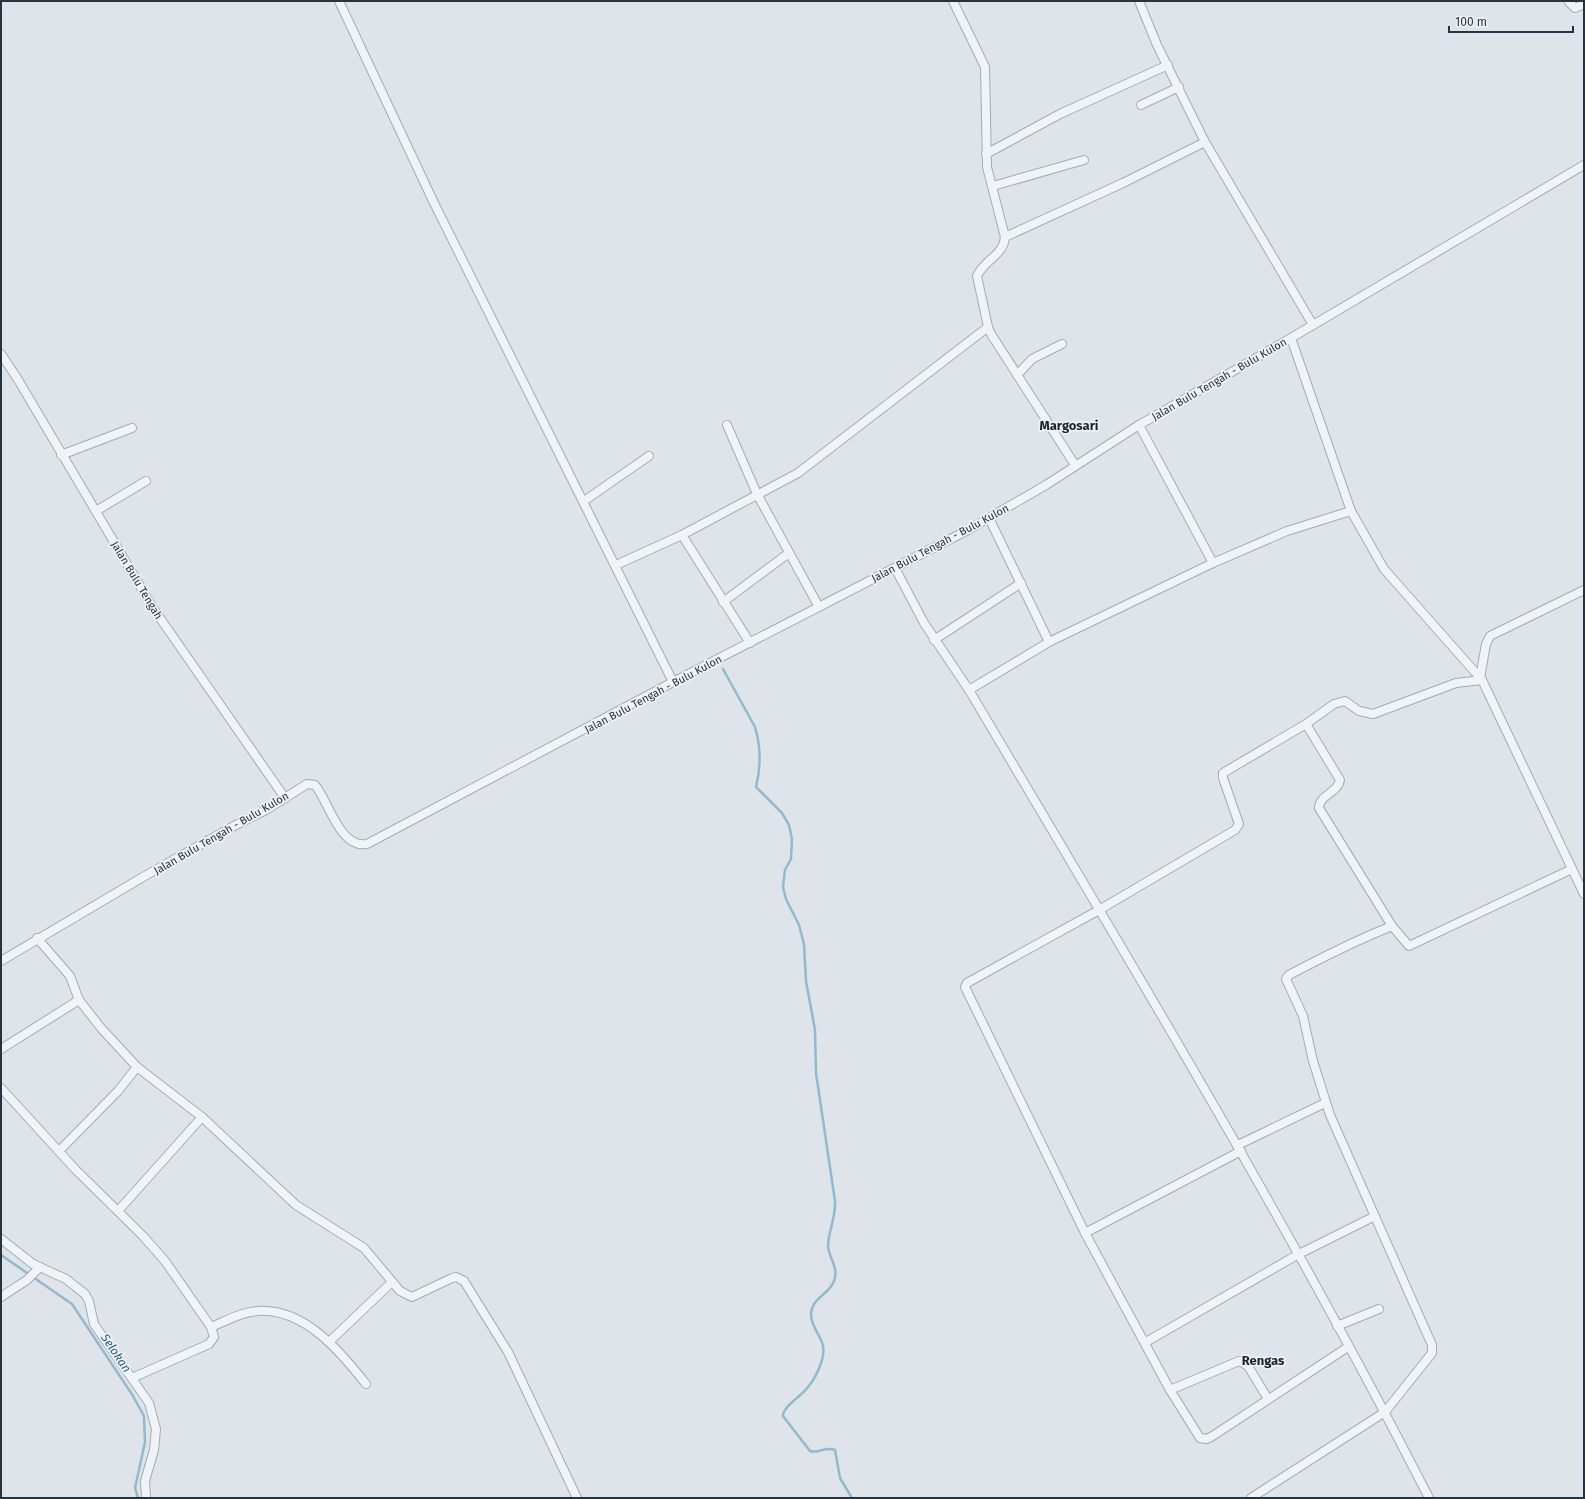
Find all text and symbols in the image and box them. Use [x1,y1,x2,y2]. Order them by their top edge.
scale bar [1449,8,1573,34]
text: 100 m [1455,15,1487,29]
street label: Jalan Bulu Tengah - Bulu Kulon [1150,335,1289,423]
district label: Margosari [1039,418,1099,433]
street label: Jalan Bulu Tengah - Bulu Kulon [869,502,1011,585]
street label: Jalan Bulu Tengah [108,539,165,622]
street label: Jalan Bulu Tengah - Bulu Kulon [582,653,724,736]
street label: Jalan Bulu Tengah - Bulu Kulon [152,789,291,877]
water label: Selokan [98,1330,134,1375]
district label: Rengas [1242,1353,1285,1368]

